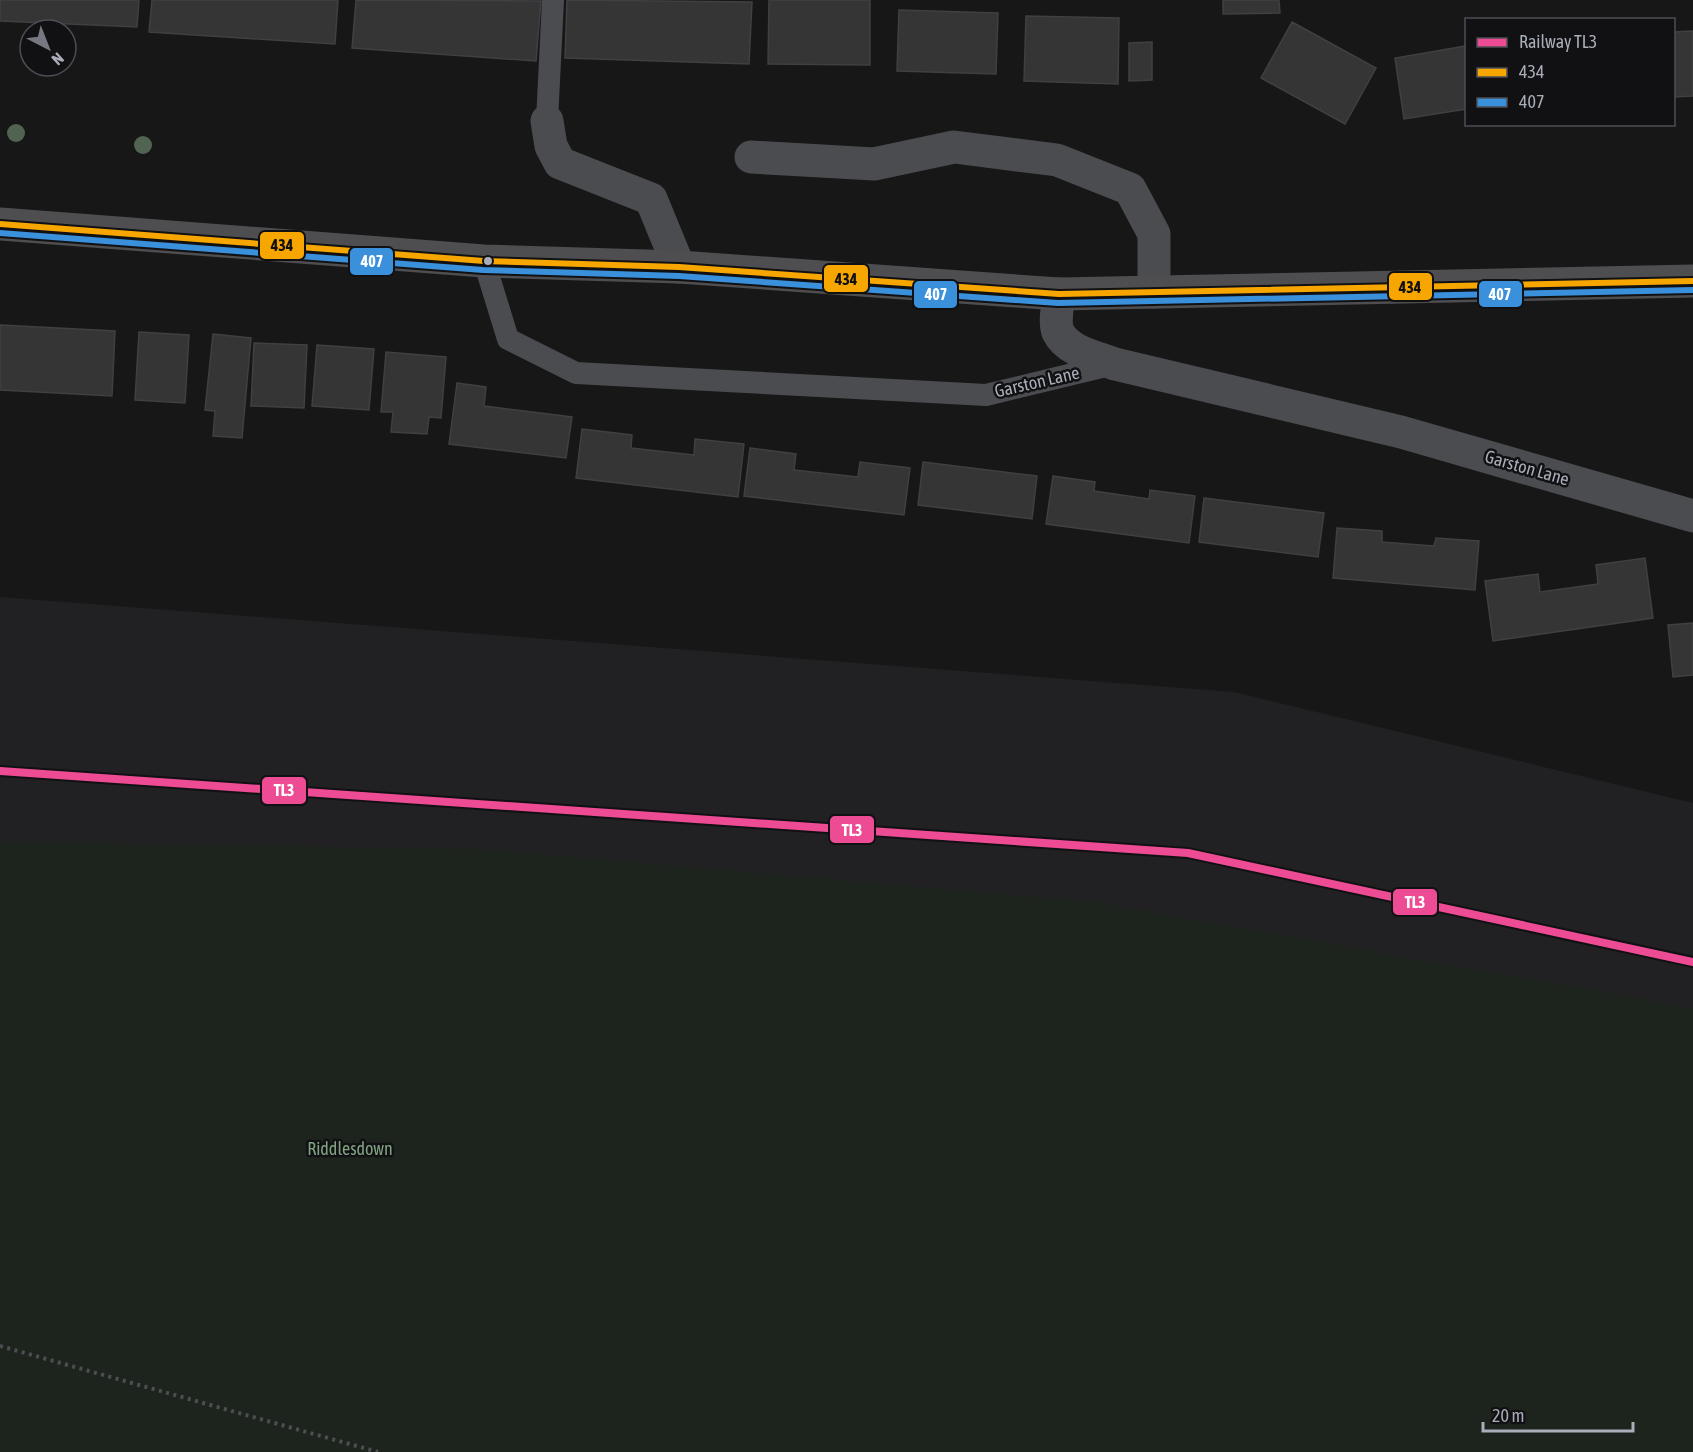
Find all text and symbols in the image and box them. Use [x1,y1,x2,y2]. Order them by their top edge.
north arrow [18,18,78,78]
legend [1465,18,1675,126]
text: Railway TL3 [1519,31,1597,52]
text: N [49,49,68,69]
text: 434 [1519,61,1544,82]
text: 407 [1519,91,1544,112]
line badge: 434 [259,231,305,260]
text: 434 [270,236,294,254]
line badge: 407 [349,247,394,276]
text: 407 [360,252,383,270]
unlabelled marker [482,255,494,267]
line badge: 434 [823,264,869,293]
text: 434 [834,270,858,288]
line badge: 434 [1388,272,1433,301]
text: 434 [1398,278,1422,296]
line badge: 407 [913,280,958,309]
line badge: 407 [1478,280,1523,308]
text: 407 [924,285,947,303]
text: 407 [1488,285,1511,303]
street label: Garston Lane [992,362,1081,401]
street label: Garston Lane [1483,446,1572,490]
line badge: TL3 [261,776,307,805]
text: TL3 [274,781,294,799]
line badge: TL3 [829,815,875,844]
text: TL3 [842,821,862,839]
line badge: TL3 [1392,888,1438,916]
text: TL3 [1405,893,1425,911]
park label: Riddlesdown [307,1138,393,1159]
scale bar [1483,1395,1633,1433]
text: 20 m [1492,1405,1524,1426]

